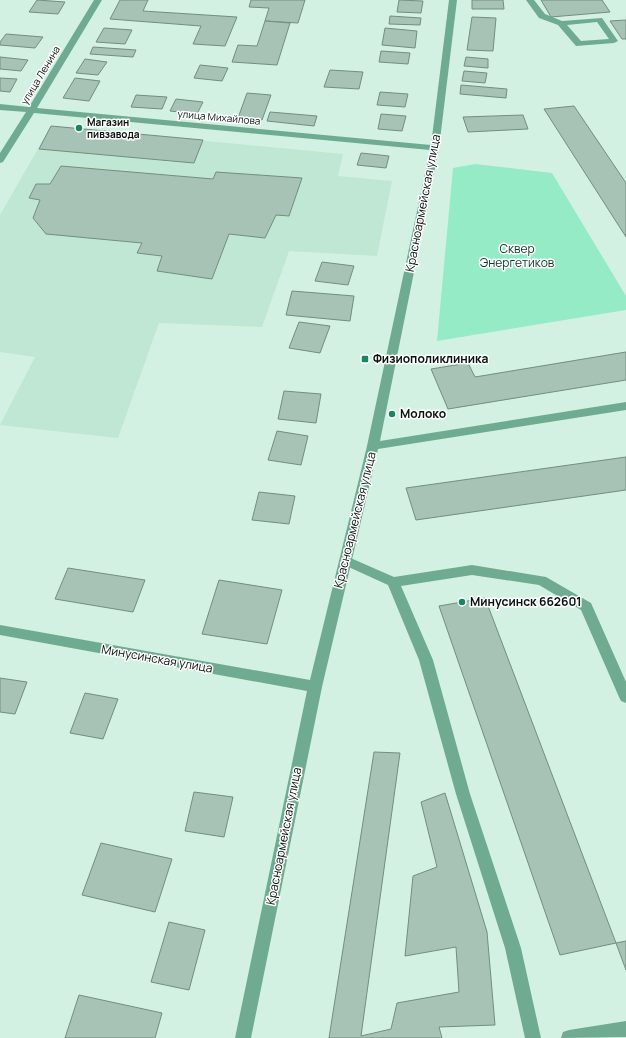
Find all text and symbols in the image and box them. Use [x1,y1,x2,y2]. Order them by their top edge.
street label: улица Ленина [17,43,63,107]
street label: улица Михайлова [177,106,261,128]
place label: Магазин пивзавода [87,115,140,141]
marker: Магазин пивзавода [74,123,84,133]
street label: Красноармейская улица [401,133,444,273]
park label: Сквер Энергетиков [480,240,555,271]
place label: Физиополиклиника [373,350,488,367]
marker: Физиополиклиника [360,354,370,364]
place label: Молоко [400,405,446,422]
marker: Молоко [387,409,397,419]
street label: Красноармейская улица [329,450,380,590]
place label: Минусинск 662601 [470,593,582,610]
marker: Минусинск 662601 [457,597,467,607]
street label: Минусинская улица [100,640,214,677]
street label: Красноармейская улица [262,766,305,906]

